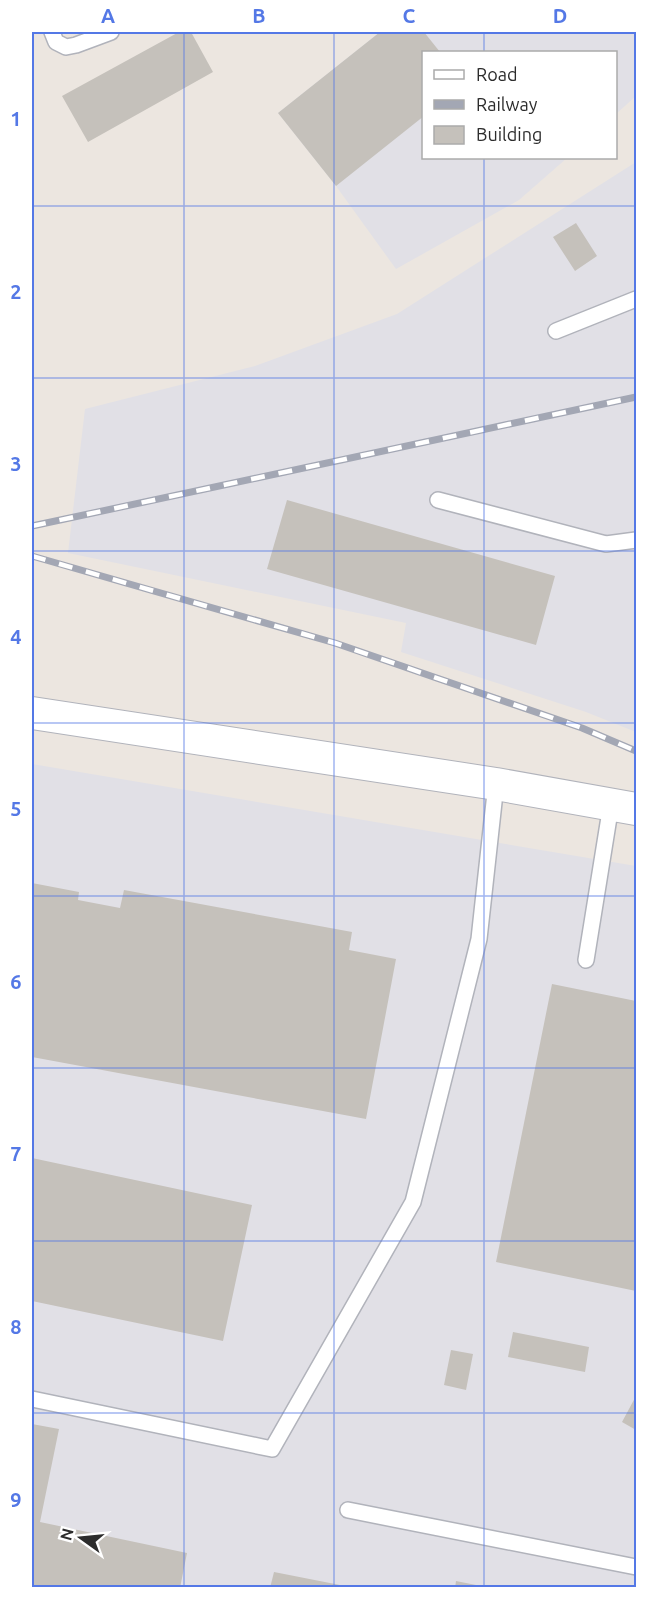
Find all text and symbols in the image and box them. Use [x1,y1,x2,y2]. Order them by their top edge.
text: A [101,4,115,27]
text: B [252,4,266,27]
text: C [403,4,416,27]
text: D [553,4,567,27]
legend [422,51,617,159]
text: Road [476,64,518,84]
text: Railway [476,94,538,114]
text: 1 [10,107,22,130]
text: Building [476,124,542,144]
text: 2 [10,280,22,303]
text: 3 [10,452,22,475]
text: 4 [10,625,22,648]
text: 5 [10,797,22,820]
text: 6 [10,970,22,993]
text: 7 [10,1142,22,1165]
text: 8 [10,1315,22,1338]
text: 9 [10,1488,22,1511]
north arrow [51,1508,111,1568]
text: N [56,1526,77,1542]

